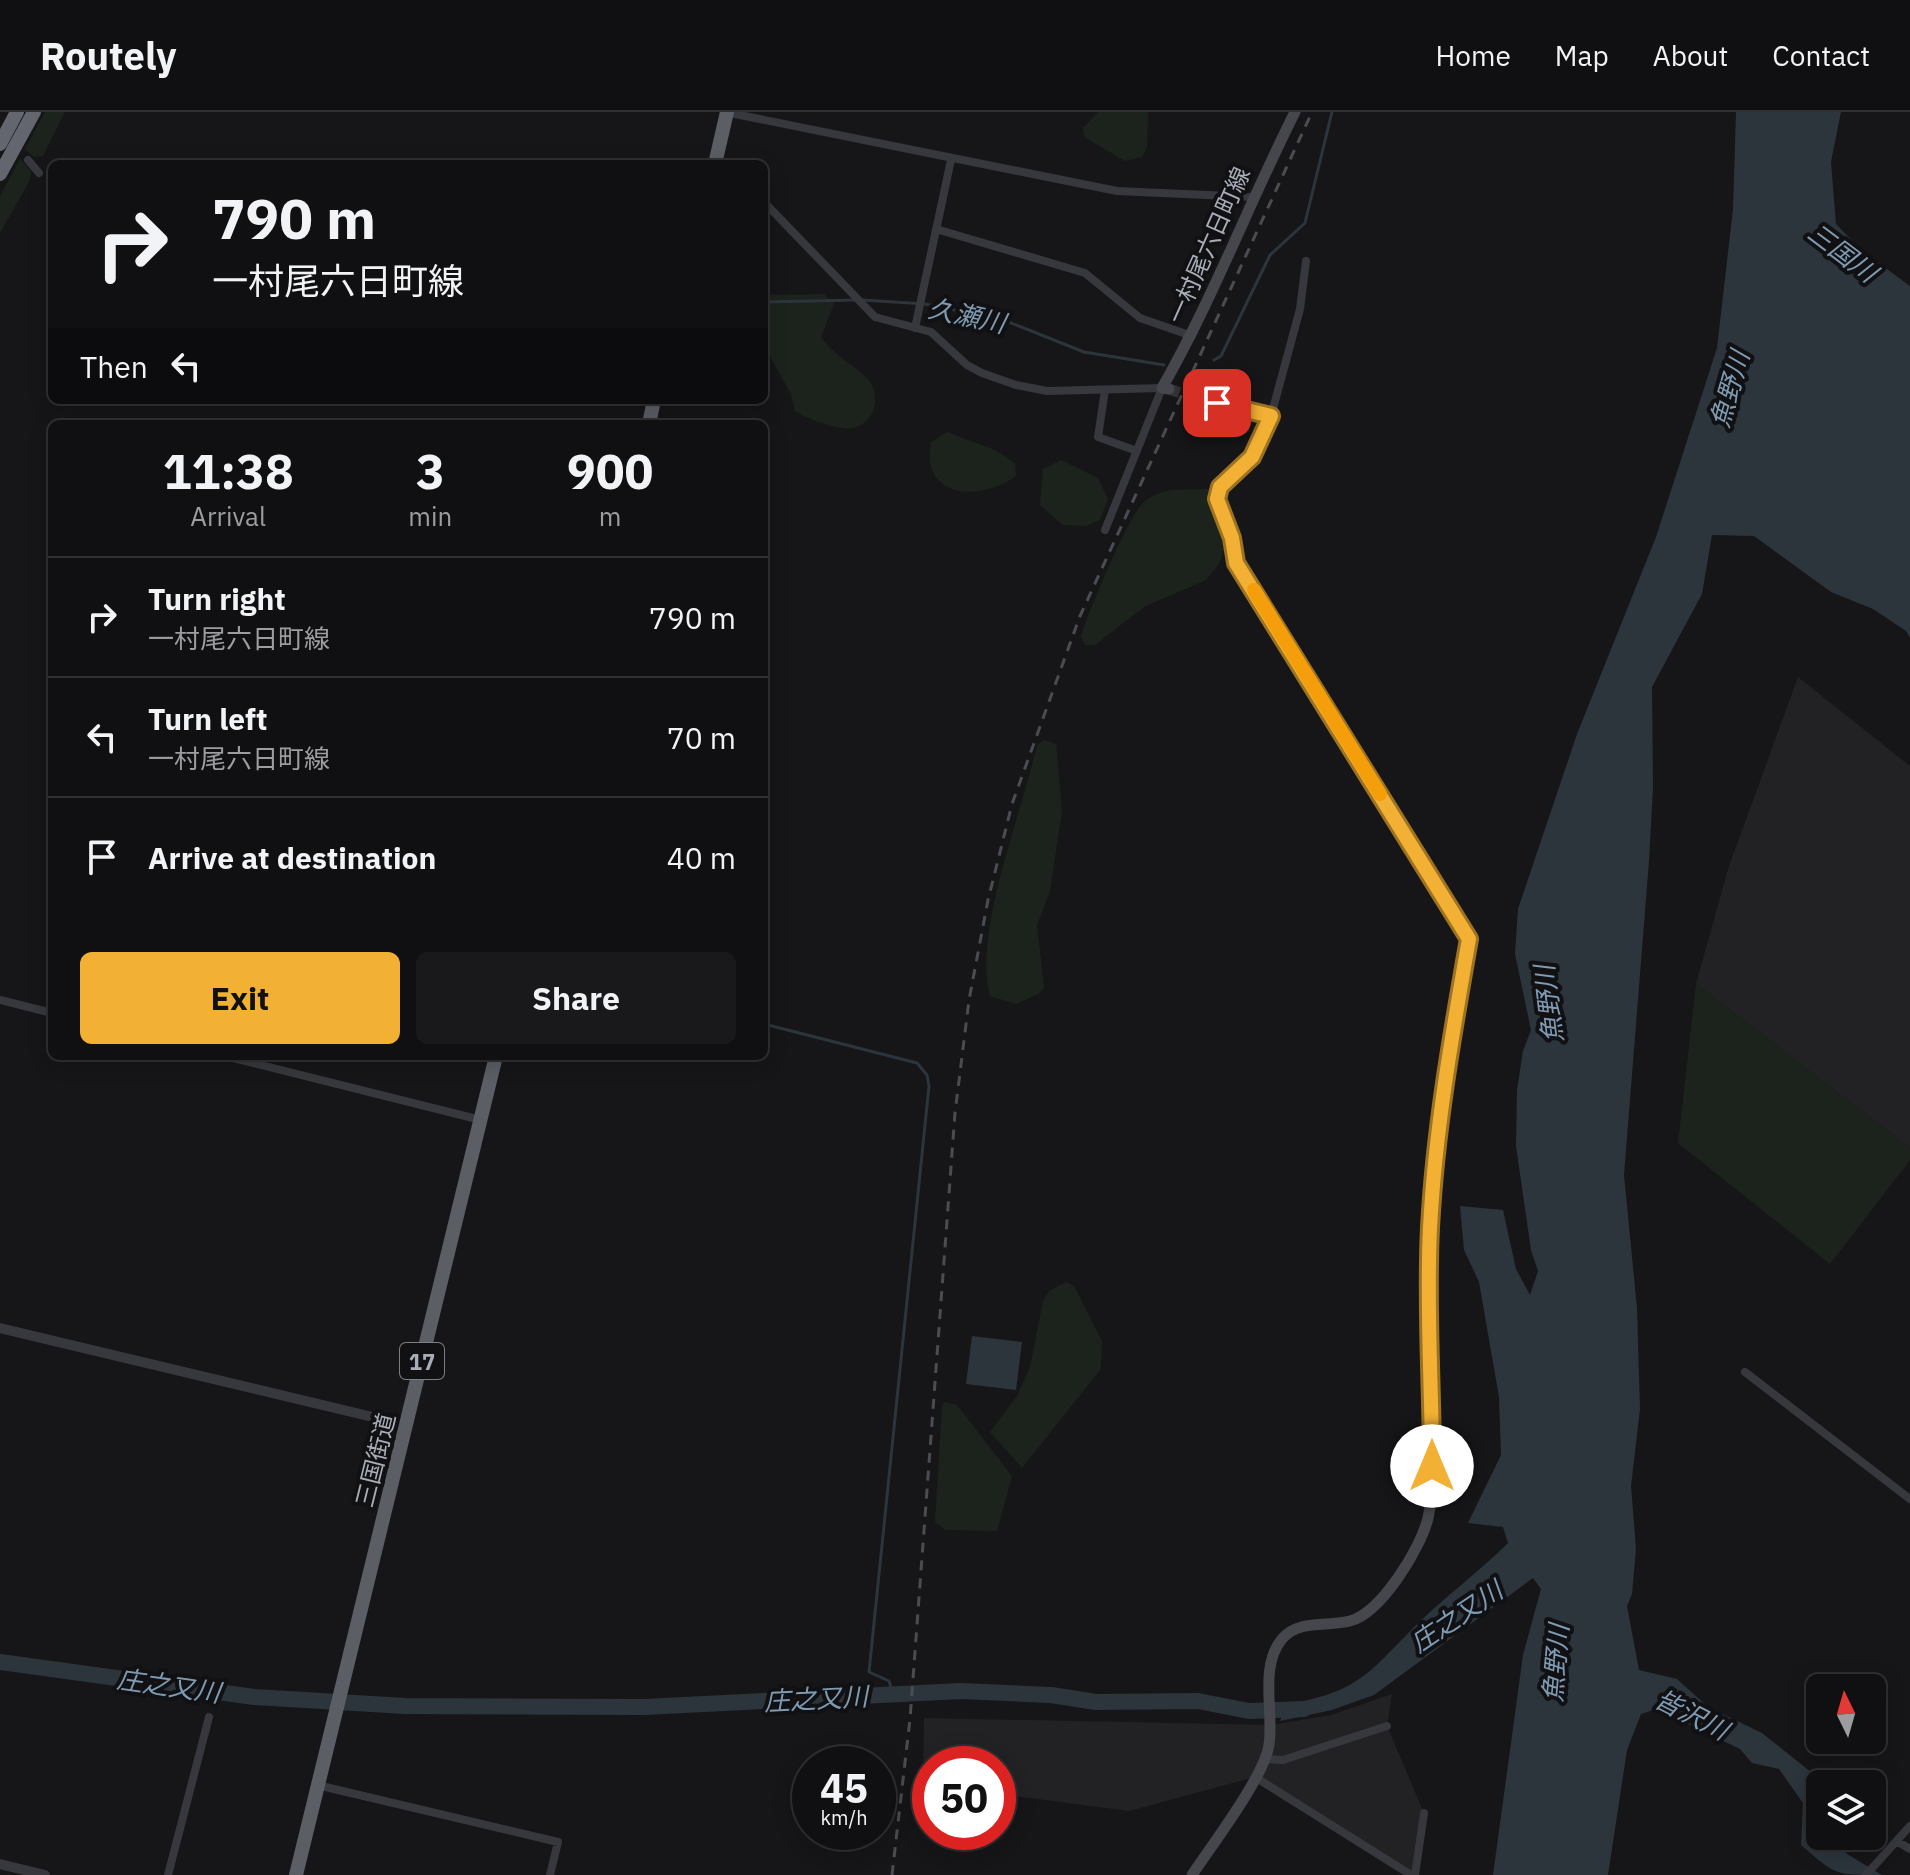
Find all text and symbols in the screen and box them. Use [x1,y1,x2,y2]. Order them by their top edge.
text: Routely [40,31,176,80]
text: Home [1435,37,1511,74]
text: Map [1555,37,1609,74]
text: About [1653,37,1728,74]
text: Contact [1772,37,1870,74]
street label: 一村尾六日町線 [1159,162,1257,328]
text: 790 m [212,182,376,254]
icon: right [80,192,184,296]
water label: 三国川 [1802,215,1887,291]
text: 一村尾六日町線 [212,257,464,304]
water label: 久瀬川 [925,290,1012,340]
icon: left [164,344,208,388]
water label: 魚野川 [1702,344,1757,431]
text: Then [80,347,148,386]
pin [1183,369,1251,437]
icon: arrive [1195,381,1239,425]
text: 11:38 [163,440,294,502]
text: 3 [416,440,445,502]
text: 900 [567,440,653,502]
text: Arrival [190,499,266,533]
text: min [408,499,452,533]
text: m [599,499,621,533]
text: Turn right [148,579,286,618]
icon: right [80,595,124,639]
text: 790 m [649,598,736,637]
text: 一村尾六日町線 [148,621,330,655]
text: Turn left [148,699,267,738]
icon: left [80,715,124,759]
text: 70 m [667,718,736,757]
text: 一村尾六日町線 [148,741,330,775]
icon: arrive [80,835,124,879]
text: Arrive at destination [148,838,436,877]
text: 40 m [667,838,736,877]
button: Exit [80,952,400,1044]
button: Share [416,952,736,1044]
water label: 魚野川 [1526,960,1570,1045]
road number: 17 [400,1343,444,1379]
street label: 三国街道 [348,1410,402,1510]
position arrow [1390,1424,1474,1508]
water label: 庄之又川 [1403,1571,1511,1659]
water label: 魚野川 [1535,1620,1576,1703]
water label: 庄之又川 [115,1661,226,1709]
north arrow [1806,1674,1886,1754]
map controls [1806,1674,1886,1850]
water label: 庄之又川 [763,1678,872,1718]
water label: 皆沢川 [1650,1681,1737,1748]
speed limit sign: 50 [912,1746,1016,1850]
text: 45 [820,1762,868,1814]
button: layers [1806,1770,1886,1850]
text: km/h [820,1804,868,1831]

